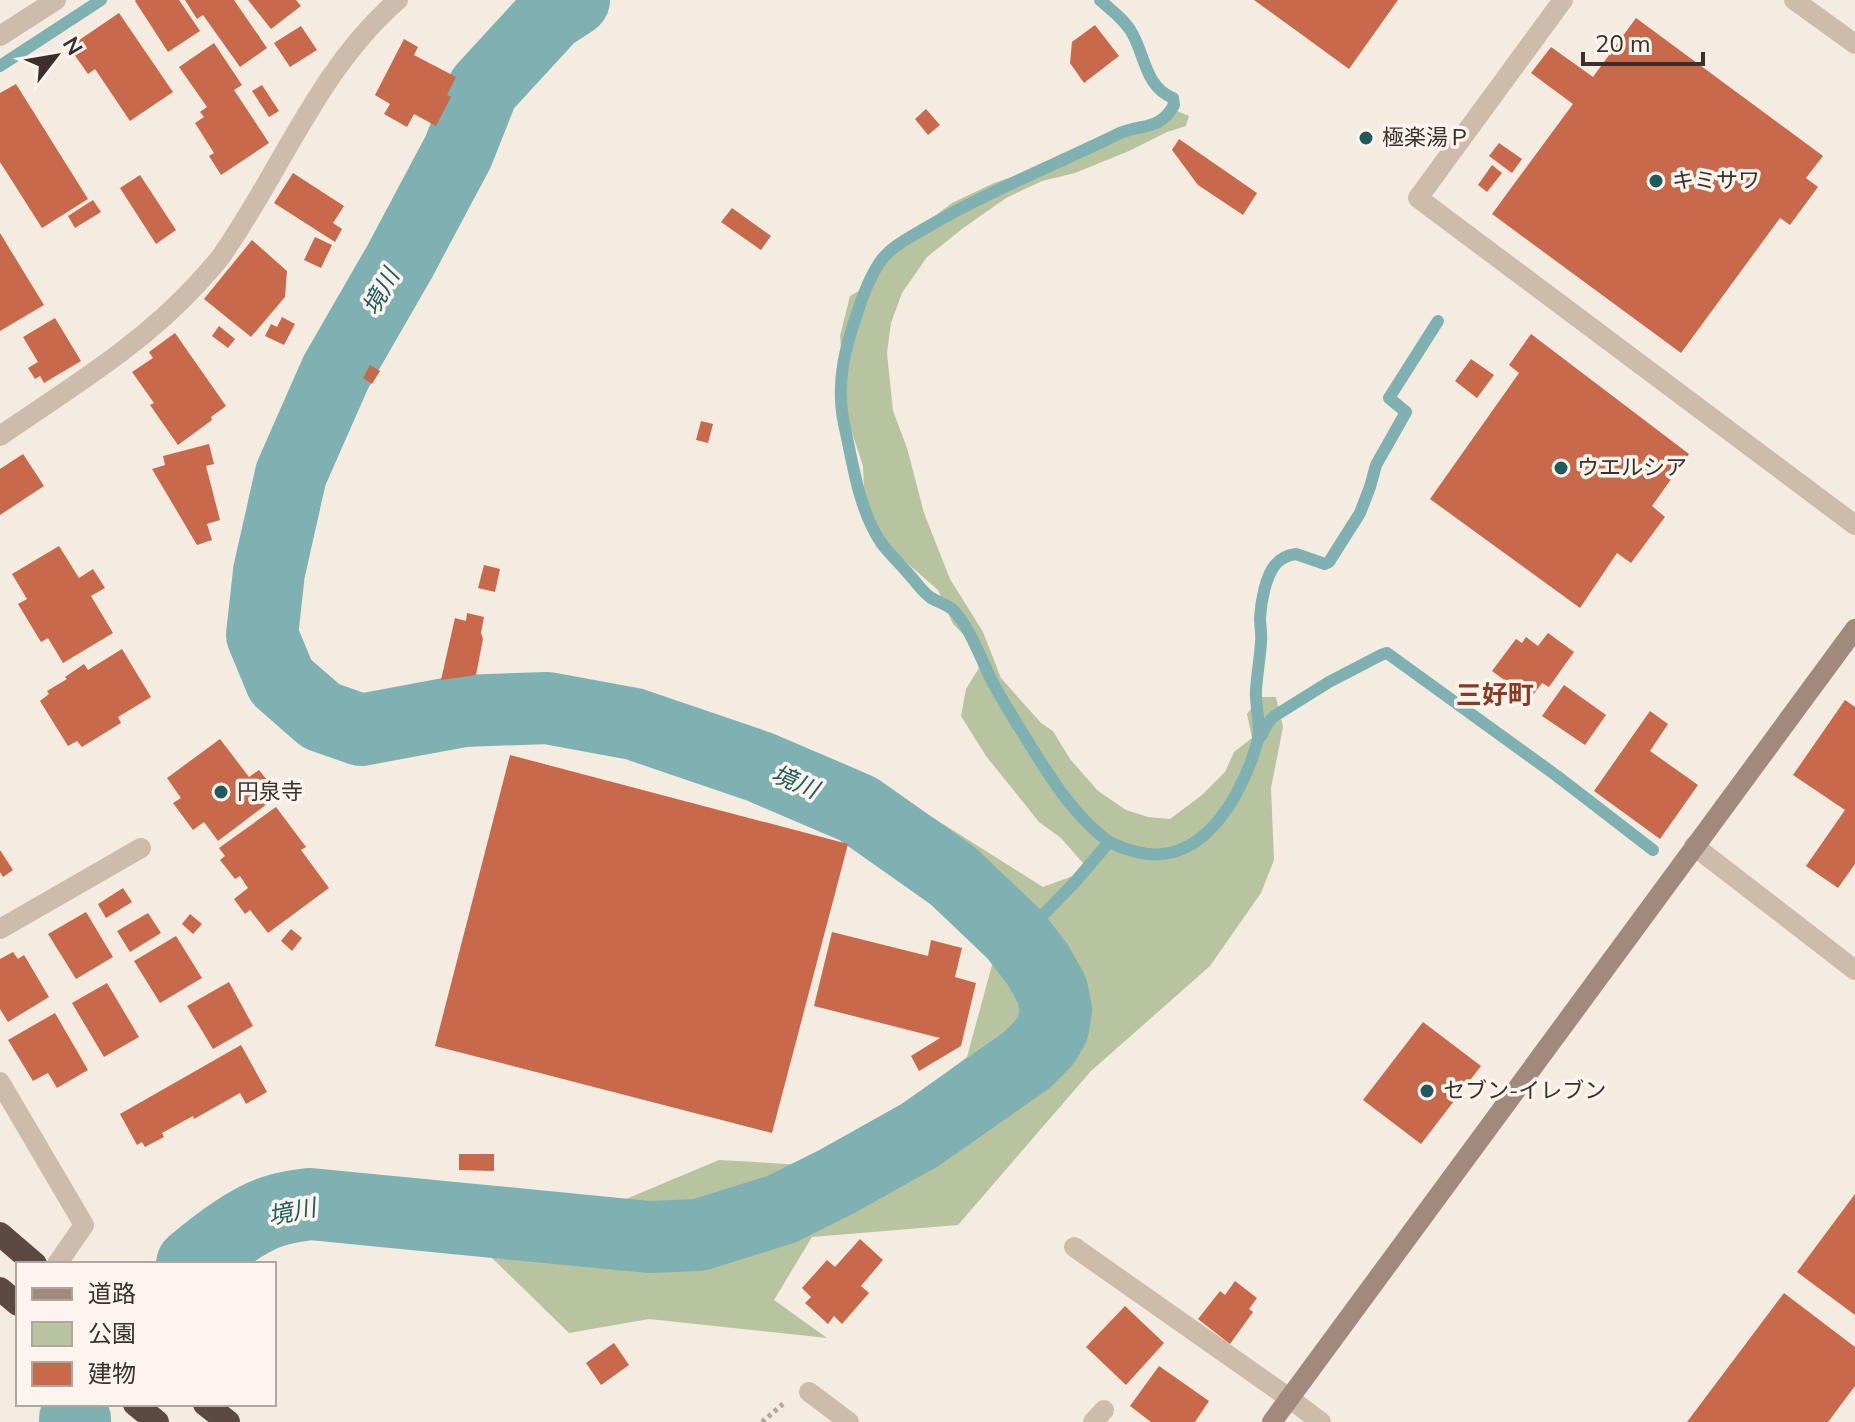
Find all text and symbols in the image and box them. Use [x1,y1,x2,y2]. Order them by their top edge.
north arrow [16,16,96,96]
scale bar [1583,16,1703,66]
text: 20 m [1595,28,1651,60]
text: N [55,31,89,61]
place label: 極楽湯Ｐ [1382,123,1470,153]
marker: 極楽湯Ｐ [1357,129,1375,147]
place label: キミサワ [1672,166,1760,196]
marker: キミサワ [1647,172,1665,190]
water label: 境川 [355,261,408,321]
place label: ウエルシア [1577,453,1687,483]
marker: ウエルシア [1552,459,1570,477]
district label: 三好町 [1456,678,1534,713]
water label: 境川 [767,758,826,807]
place label: 円泉寺 [237,777,303,807]
marker: 円泉寺 [212,783,230,801]
place label: セブン-イレブン [1443,1076,1606,1106]
marker: セブン-イレブン [1418,1082,1436,1100]
water label: 境川 [265,1191,322,1232]
legend [16,1262,276,1406]
text: 道路 [88,1278,136,1310]
text: 公園 [88,1318,136,1350]
text: 建物 [88,1358,136,1390]

